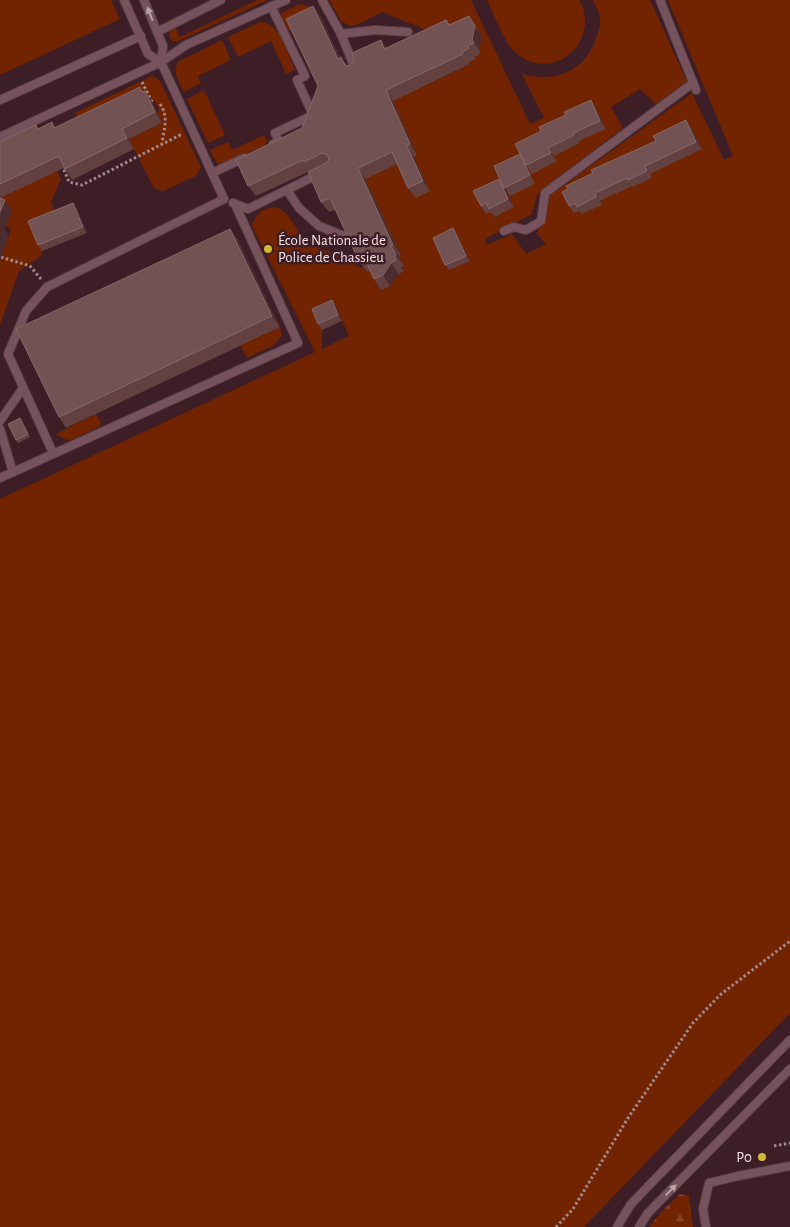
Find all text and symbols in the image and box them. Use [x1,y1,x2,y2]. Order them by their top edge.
one-way arrow [146,6,154,21]
place label: École Nationale de Police de Chassieu [278,231,386,265]
marker: École Nationale de Police de Chassieu [262,243,274,255]
place label: P0 [736,1150,752,1165]
marker: P0 [756,1151,768,1163]
one-way arrow [664,1184,676,1196]

